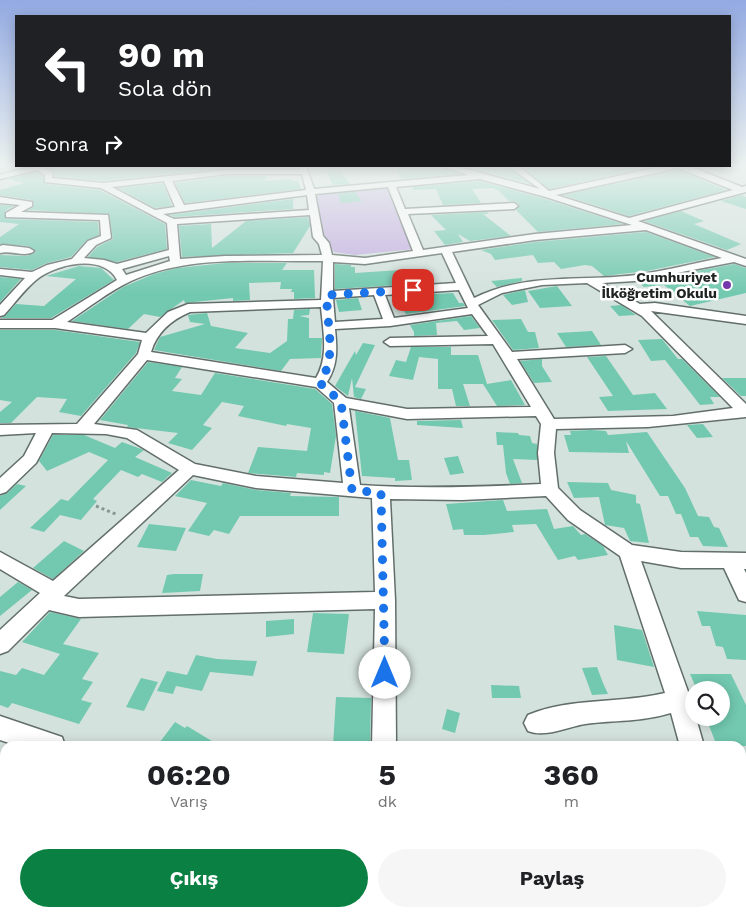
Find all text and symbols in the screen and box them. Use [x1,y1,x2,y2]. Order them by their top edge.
text: 90 m [118,34,205,76]
icon: left [35,35,100,100]
text: Sola dön [118,76,212,101]
icon: right [99,130,127,158]
text: Sonra [35,133,89,156]
pin [392,269,434,311]
place label: Cumhuriyet İlköğretim Okulu [601,269,717,301]
icon: arrive [399,276,427,304]
marker: Cumhuriyet İlköğretim Okulu [721,279,733,291]
position arrow [358,646,410,698]
map controls [685,681,730,726]
button: search [685,681,730,726]
text: 06:20 [147,757,231,792]
text: 5 [378,757,396,792]
text: 360 [544,757,599,792]
text: Varış [170,792,208,811]
text: dk [378,792,397,811]
text: m [564,792,579,811]
button: Çıkış [20,849,368,907]
button: Paylaş [378,849,726,907]

